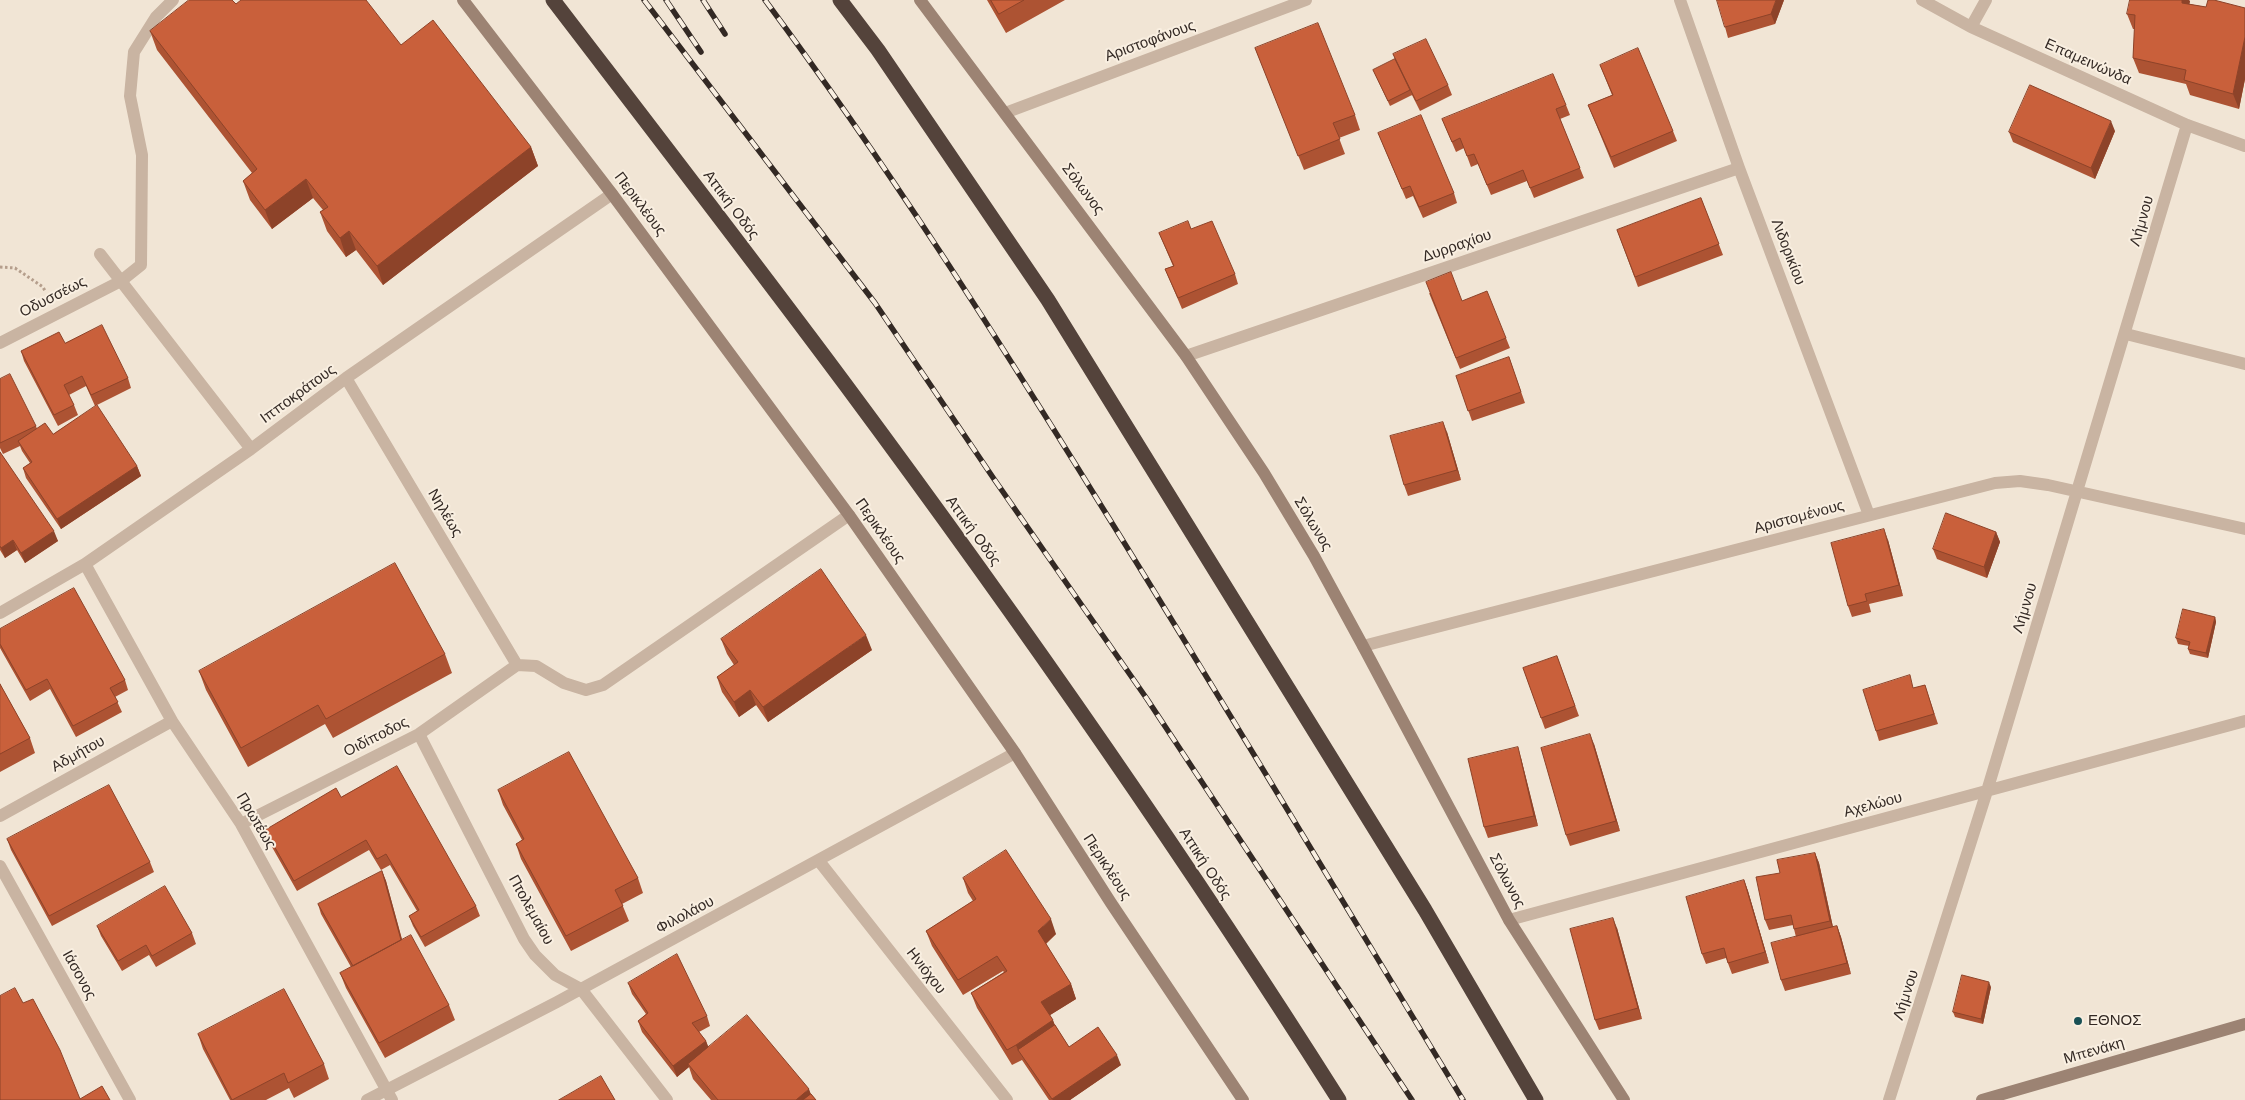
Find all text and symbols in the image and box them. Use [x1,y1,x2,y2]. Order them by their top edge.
street label: Αριστοφάνους [1102,16,1198,66]
street label: Επαμεινώνδα [2042,35,2134,89]
street label: Σόλωνος [1058,160,1108,218]
street label: Αττική Οδός [699,167,763,243]
street label: Περικλέους [610,169,670,239]
street label: Λήμνου [2126,194,2158,248]
street label: Λιδορικίου [1767,216,1809,288]
street label: Δυρραχίου [1420,226,1494,266]
street label: Οδυσσέως [17,273,89,321]
street label: Ιπποκράτους [257,361,339,427]
street label: Νηλέως [424,486,466,540]
street label: Αττική Οδός [942,493,1004,569]
street label: Σόλωνος [1290,494,1336,554]
street label: Περικλέους [851,495,909,567]
street label: Αριστομένους [1752,496,1846,538]
street label: Λήμνου [2009,581,2041,635]
street label: Οιδίποδος [341,713,411,761]
street label: Αδμήτου [48,732,108,776]
street label: Αχελώου [1842,789,1904,821]
street label: Πρωτέως [232,790,280,852]
street label: Αττική Οδός [1175,825,1235,903]
street label: Περικλέους [1079,831,1135,903]
street label: Σόλωνος [1485,851,1529,911]
street label: Πτολεμαίου [505,872,557,948]
street label: Φιλολάου [653,892,717,938]
street label: Ηνιόχου [902,944,950,998]
street label: Ιάσονος [58,947,100,1003]
street label: Λήμνου [1889,968,1923,1022]
place label: ΕΘΝΟΣ [2088,1012,2141,1030]
marker: ΕΘΝΟΣ [2072,1015,2084,1027]
street label: Μπενάκη [2062,1034,2126,1068]

